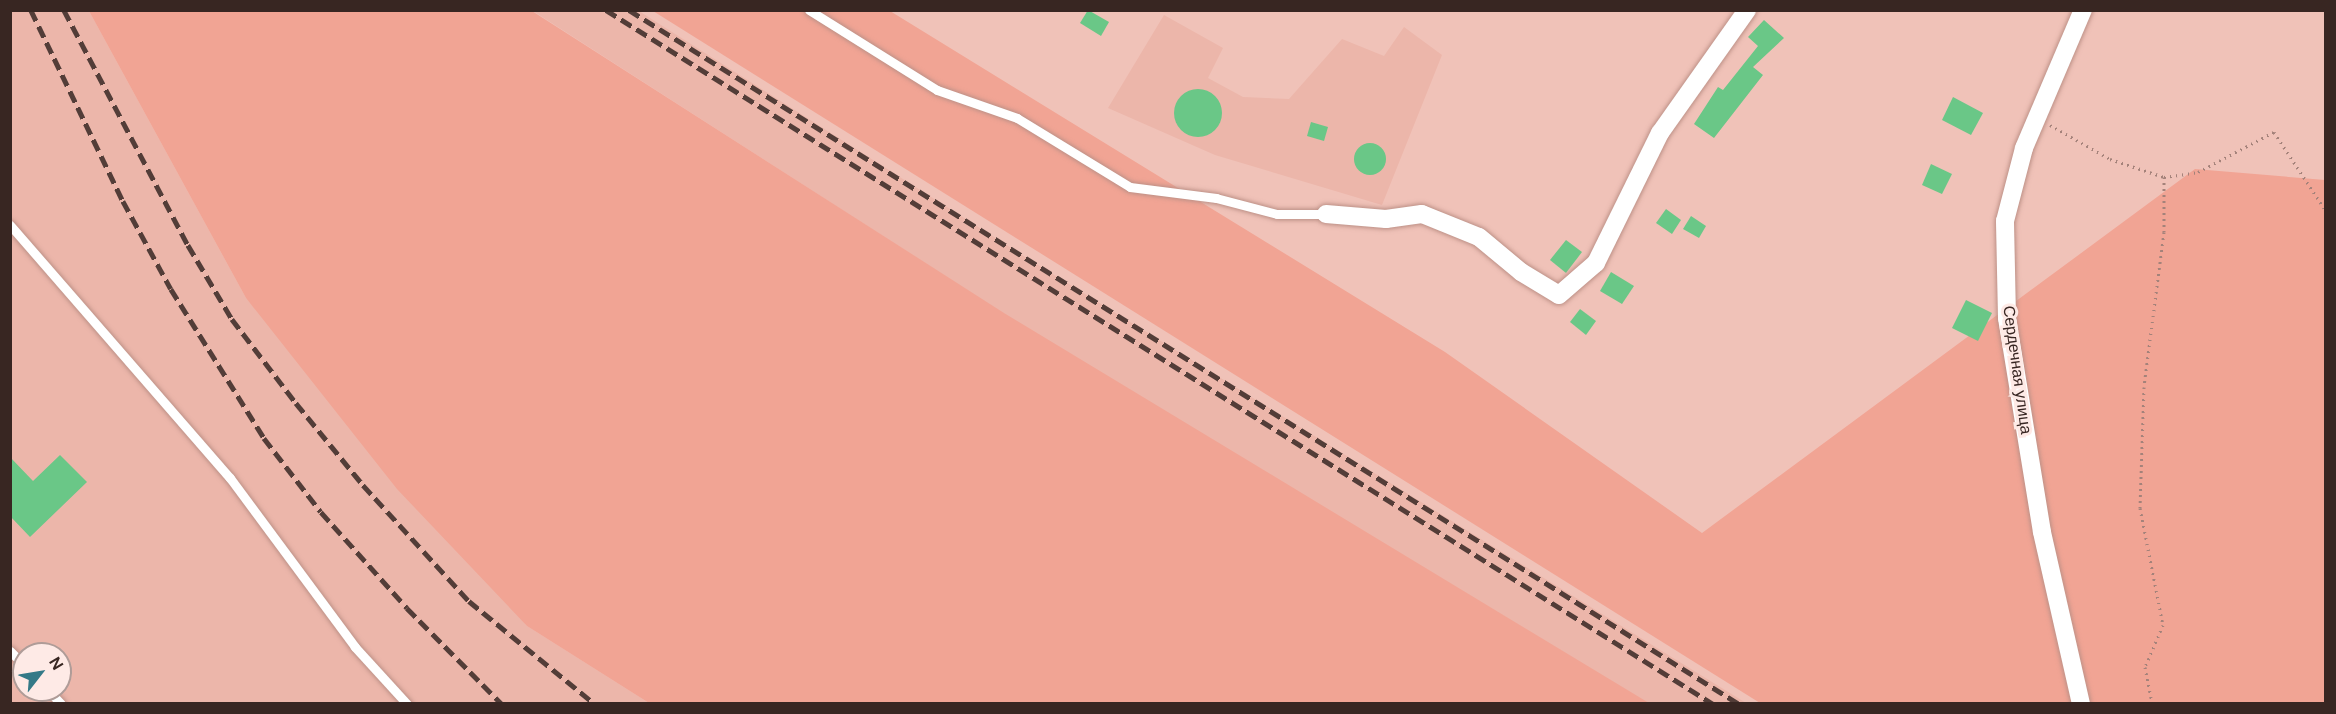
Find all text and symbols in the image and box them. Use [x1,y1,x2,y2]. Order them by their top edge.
street label: Сердечная улица [1998,304,2036,436]
north arrow [12,642,72,702]
text: N [44,653,68,674]

